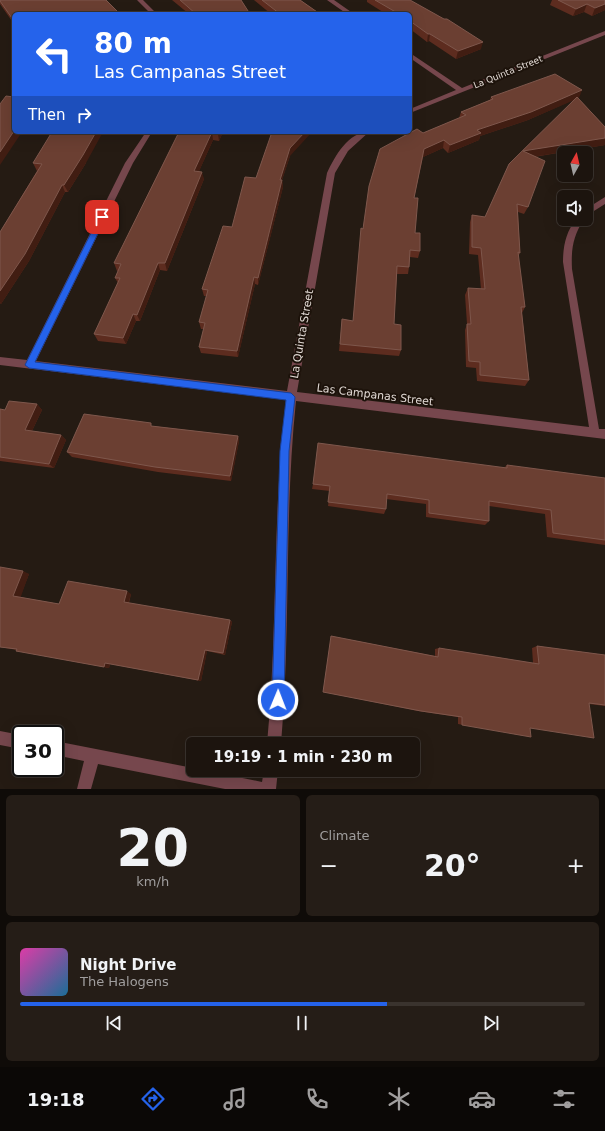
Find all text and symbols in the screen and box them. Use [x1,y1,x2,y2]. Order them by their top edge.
text: 80 m [94,27,172,60]
icon: left [28,28,80,80]
street label: La Quinta Street [472,53,544,90]
text: Las Campanas Street [94,61,286,82]
icon: right [73,104,95,126]
text: Then [28,106,65,124]
north arrow [557,146,593,182]
map controls [557,146,593,226]
button: sound [557,190,593,226]
pin [85,200,119,234]
icon: arrive [91,206,113,228]
street label: La Quinta Street [288,288,316,379]
street label: Las Campanas Street [316,381,435,409]
position arrow [257,679,299,721]
speed limit sign: 30 [12,725,64,777]
text: 19:19 · 1 min · 230 m [213,748,393,766]
text: 20 [117,818,189,878]
text: Climate [320,828,370,843]
text: 20° [424,848,481,883]
text: − [320,853,338,878]
text: + [567,853,585,878]
text: km/h [136,874,169,889]
text: Night Drive [80,956,176,974]
text: The Halogens [80,974,169,989]
icon: previous [103,1012,125,1034]
icon: pause [291,1012,313,1034]
icon: next [480,1012,502,1034]
icon: directions [139,1085,167,1113]
icon: music [221,1085,249,1113]
icon: phone [303,1085,331,1113]
icon: climate [385,1085,413,1113]
icon: car [468,1085,496,1113]
icon: filters [550,1085,578,1113]
text: 19:18 [27,1089,84,1110]

